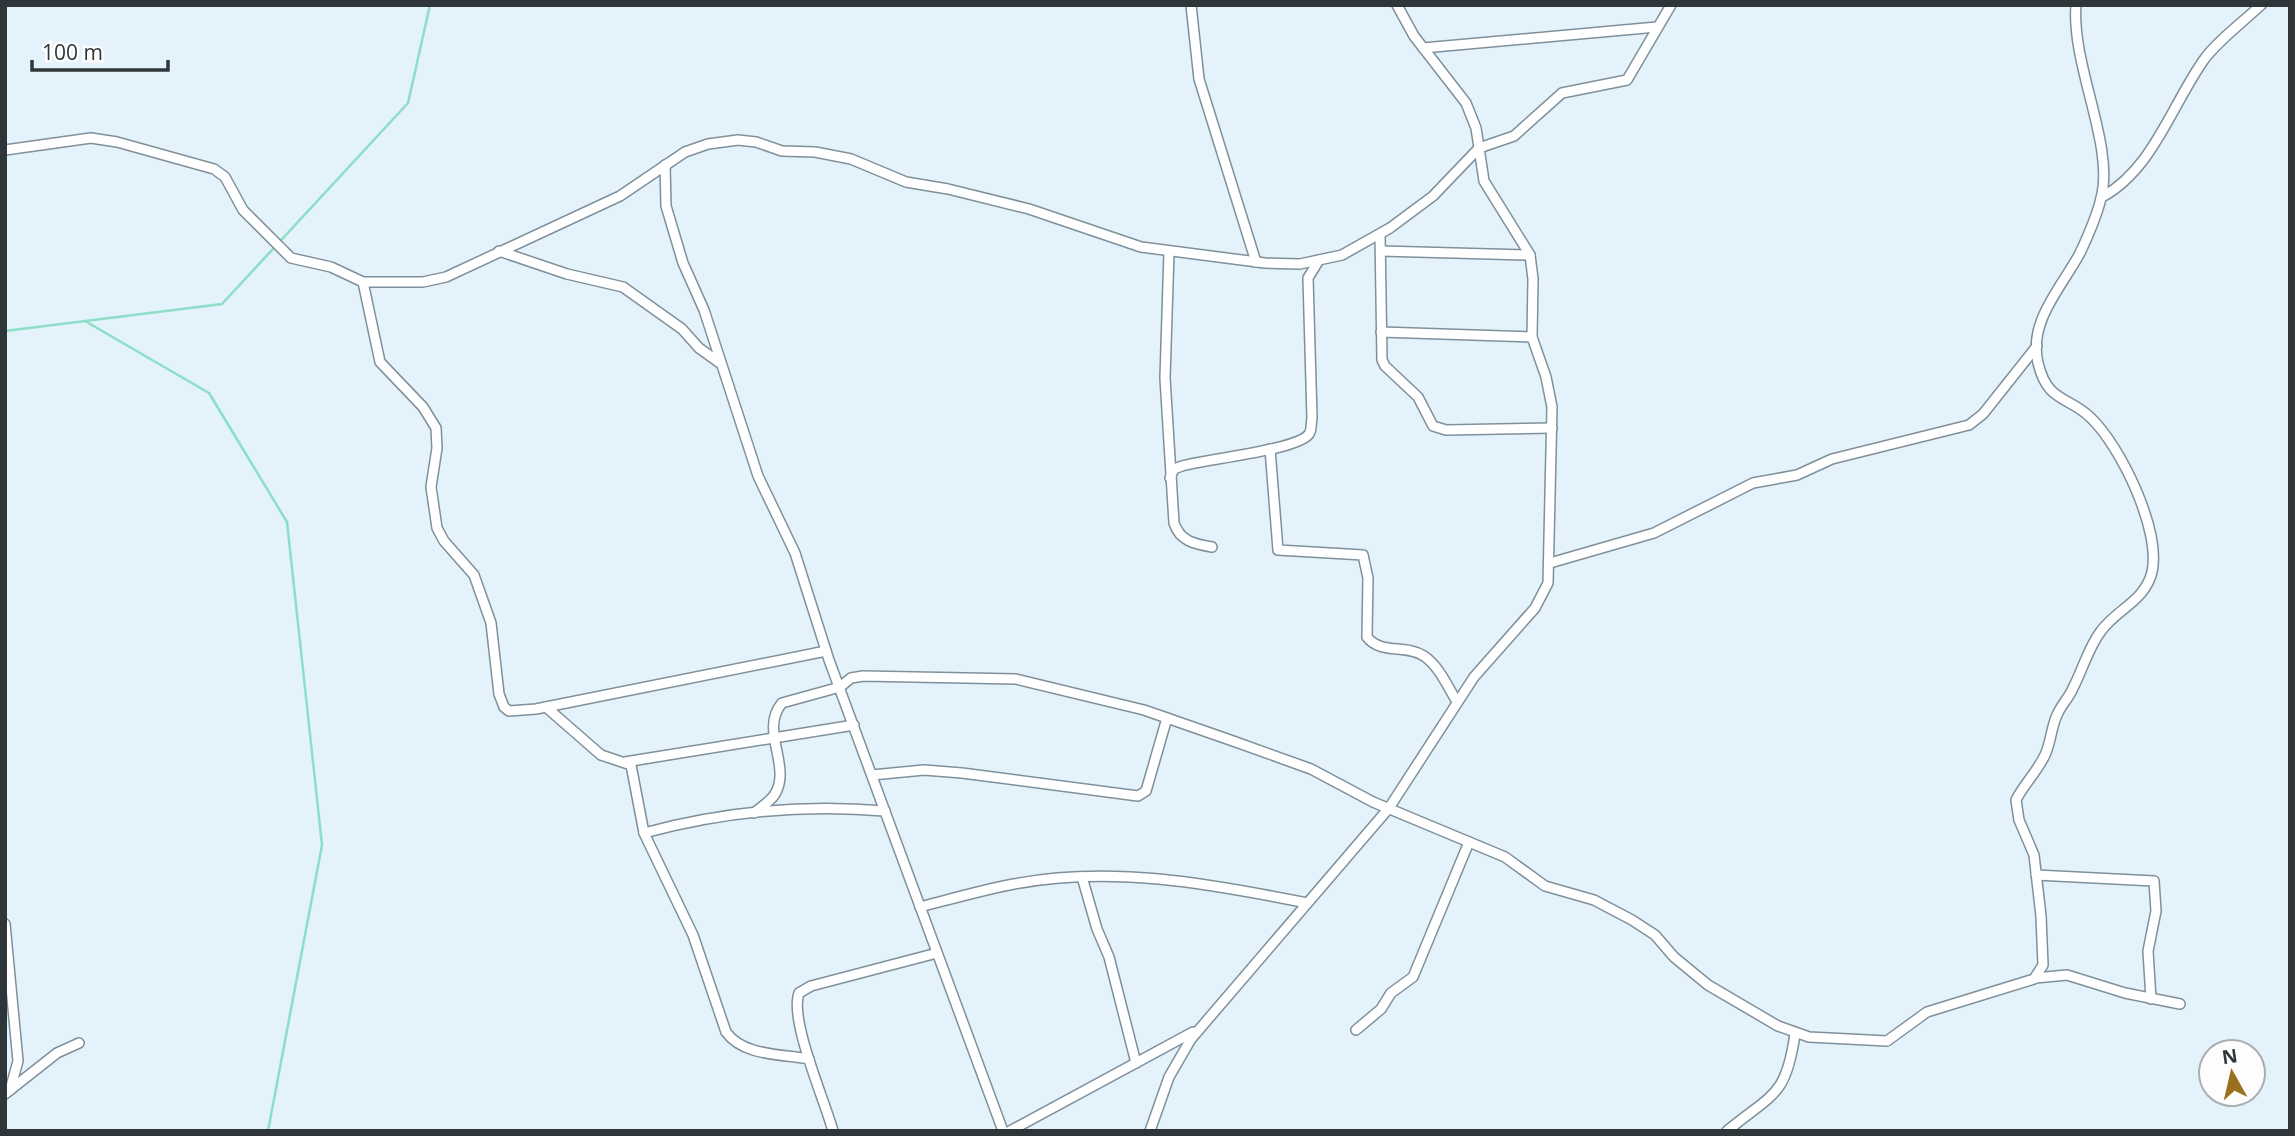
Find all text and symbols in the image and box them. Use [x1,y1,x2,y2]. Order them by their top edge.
scale bar [32,28,168,72]
text: 100 m [42,38,103,66]
north arrow [2197,1038,2267,1108]
text: N [2220,1042,2239,1070]

